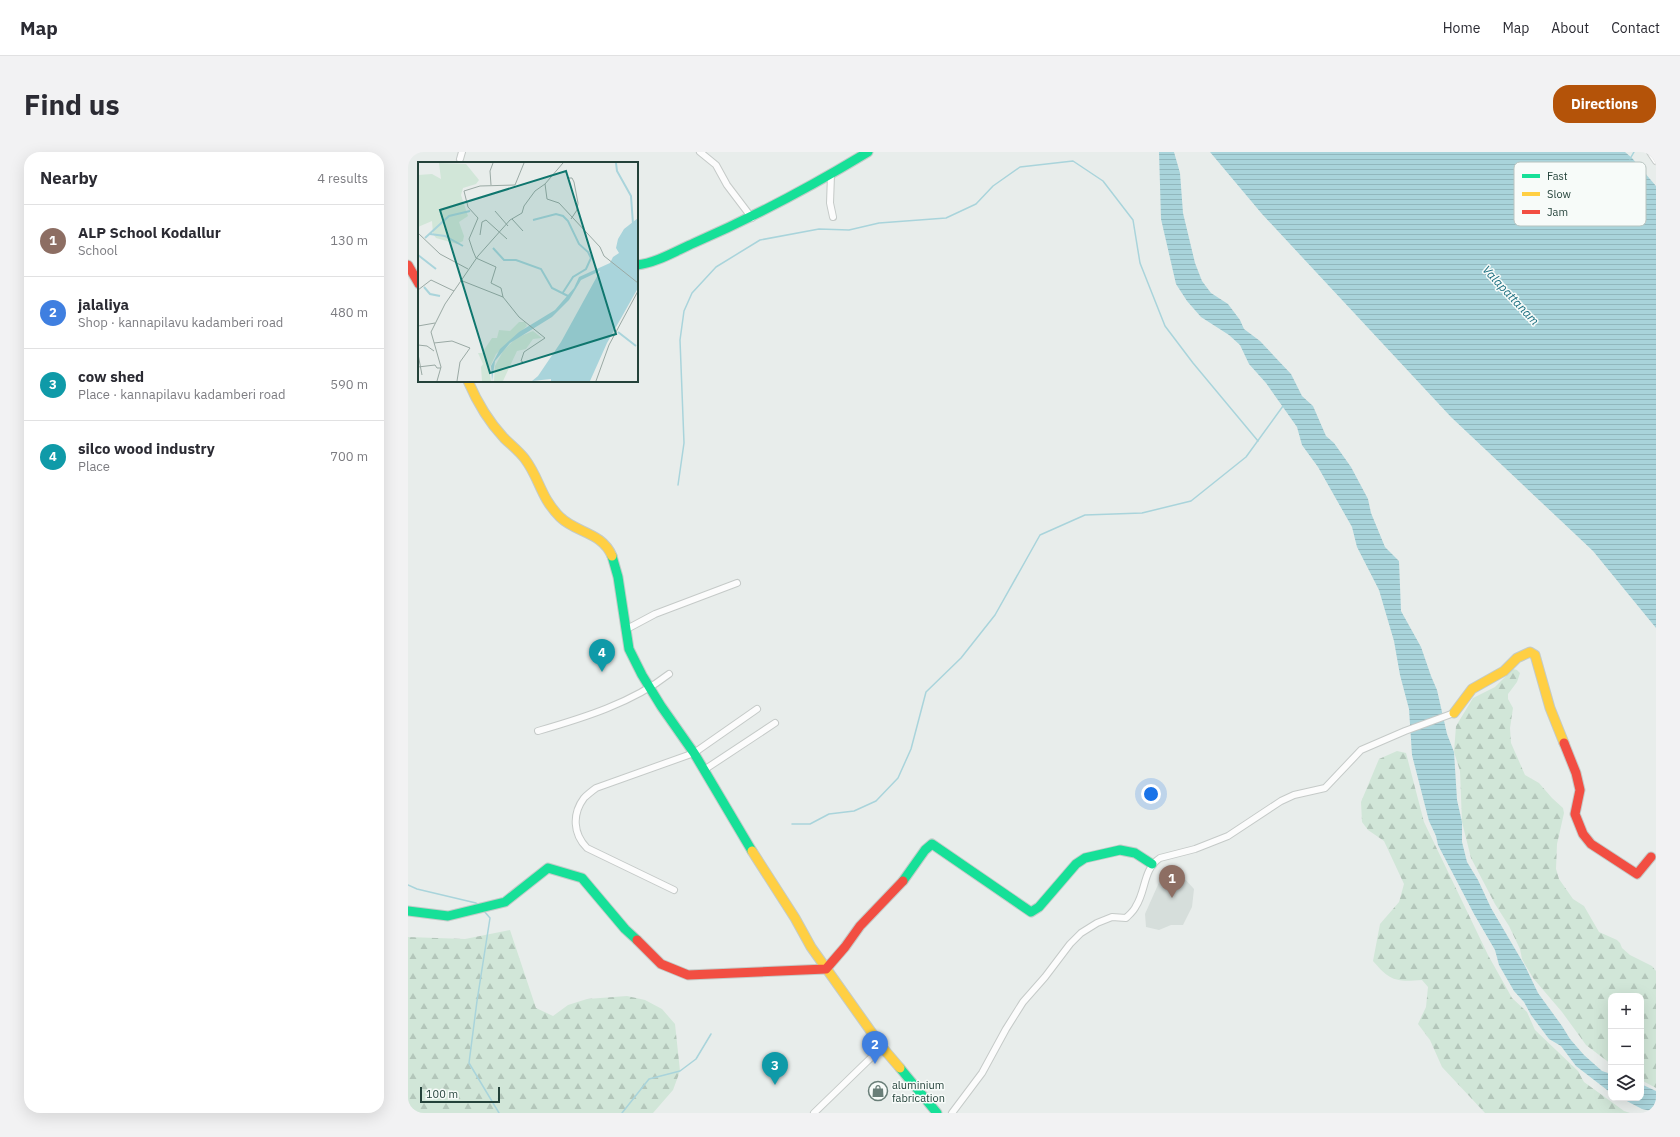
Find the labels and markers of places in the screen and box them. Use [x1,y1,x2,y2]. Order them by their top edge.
pin: 4 [589,639,615,672]
pin: 1 [1159,865,1185,898]
pin: 2 [862,1031,888,1064]
pin: 3 [762,1052,788,1085]
place label: aluminium fabrication [892,1078,945,1105]
shop icon: aluminium fabrication [867,1080,889,1102]

